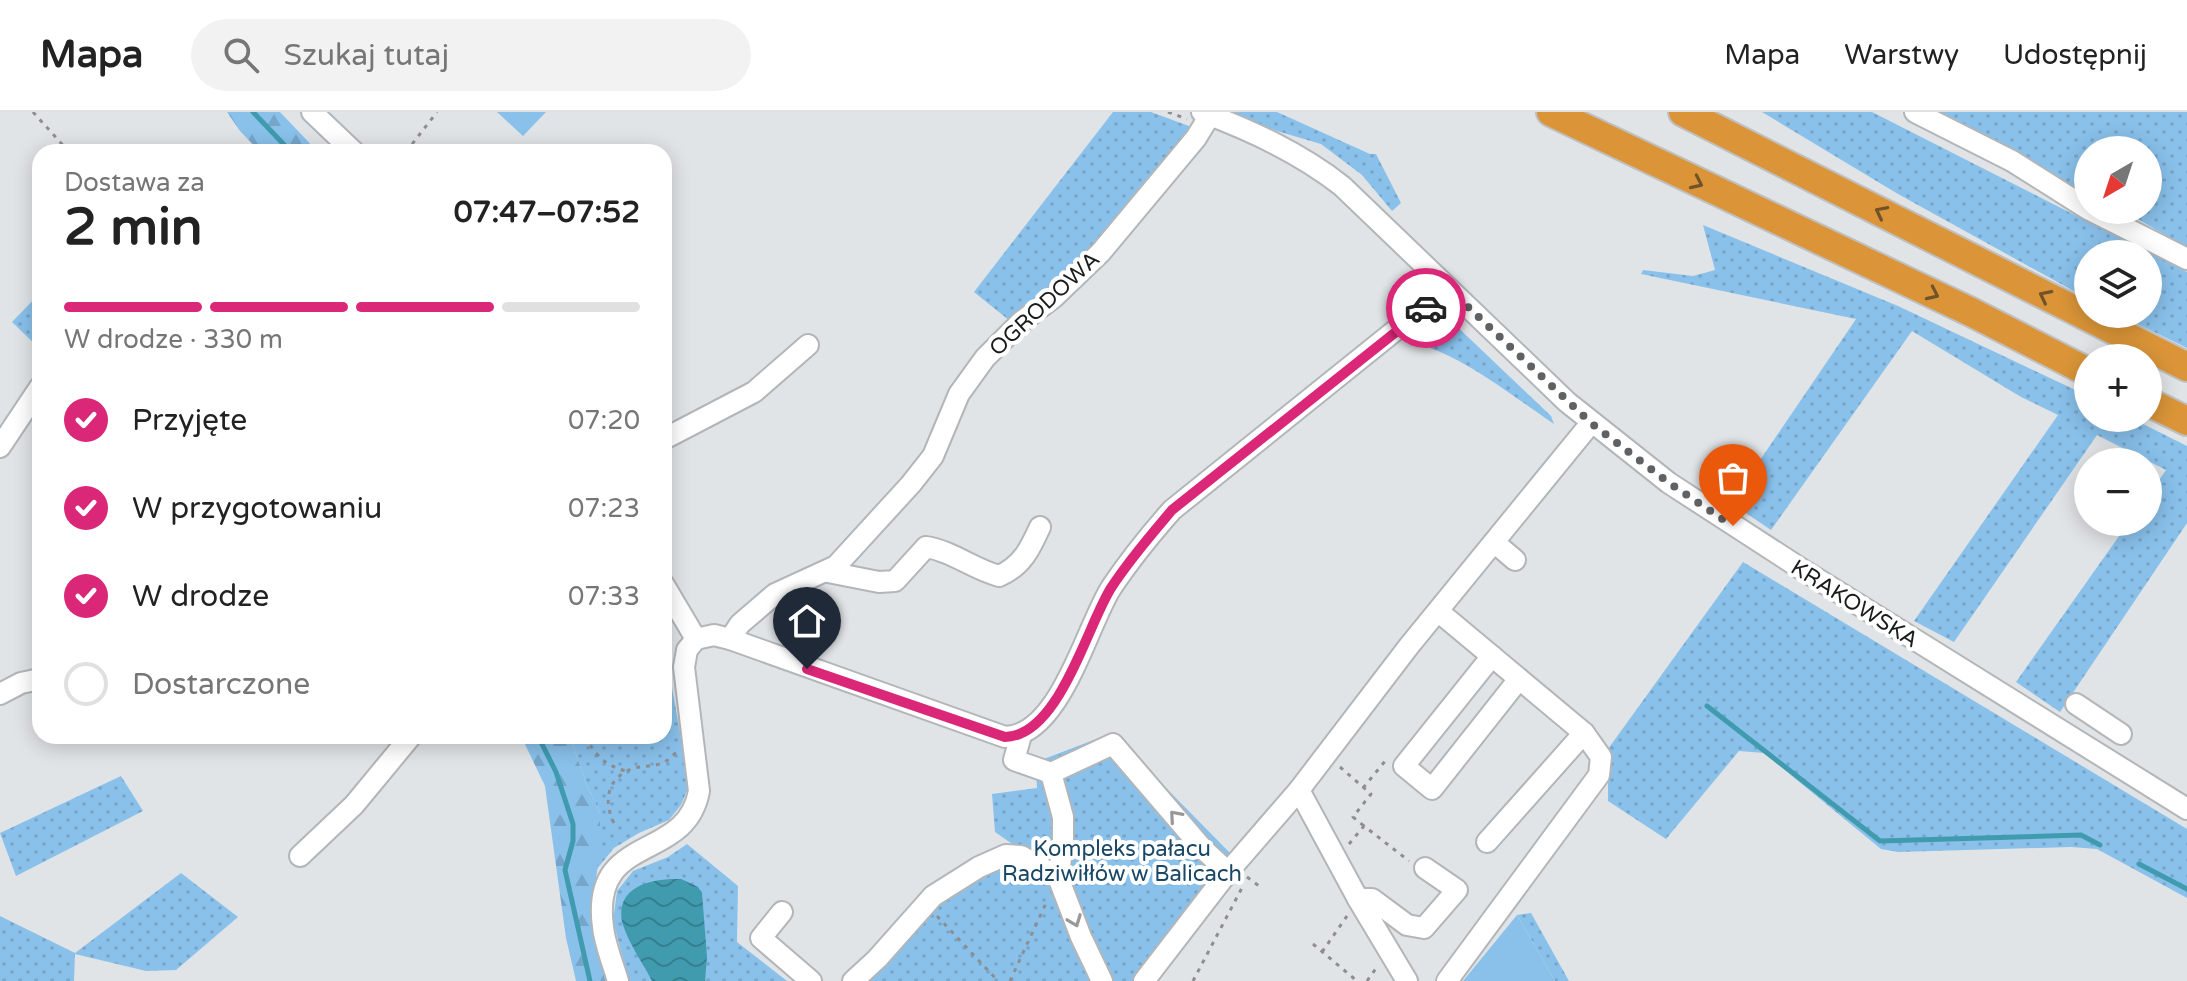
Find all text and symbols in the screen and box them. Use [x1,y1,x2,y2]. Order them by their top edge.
search box [191,19,751,91]
text: Mapa [40,32,143,78]
icon: search [219,33,263,77]
text: Szukaj tutaj [283,37,449,74]
text: Mapa [1724,38,1800,72]
text: Warstwy [1844,38,1959,72]
text: Udostępnij [2003,38,2147,72]
north arrow [2074,136,2162,224]
map controls [2074,136,2162,536]
text: Dostawa za [64,167,205,198]
one-way arrow [1689,173,1703,189]
text: 07:47–07:52 [454,194,640,231]
text: 2 min [64,196,203,259]
one-way arrow [1875,207,1889,222]
button: layers [2074,240,2162,328]
street label: OGRODOWA [984,246,1105,361]
courier [1386,268,1466,348]
one-way arrow [1924,284,1939,300]
icon: car [1404,286,1448,330]
one-way arrow [2039,290,2054,305]
text: W drodze · 330 m [64,324,283,355]
button: + [2074,344,2162,432]
icon: check [64,398,108,442]
text: Przyjęte [132,402,247,439]
text: 07:20 [568,405,640,436]
pin [1699,444,1767,526]
button: − [2074,448,2162,536]
icon: bag [1711,456,1755,500]
icon: check [64,486,108,530]
text: W przygotowaniu [132,490,382,527]
text: 07:23 [568,493,640,524]
street label: KRAKOWSKA [1786,554,1923,653]
icon: check [64,574,108,618]
text: W drodze [132,578,269,615]
text: 07:33 [568,581,640,612]
pin [773,587,841,669]
icon: home [785,599,829,643]
text: Dostarczone [132,666,310,703]
one-way arrow [1170,810,1184,825]
park label: Kompleks pałacu Radziwiłłów w Balicach [1002,836,1242,887]
one-way arrow [1065,913,1082,927]

